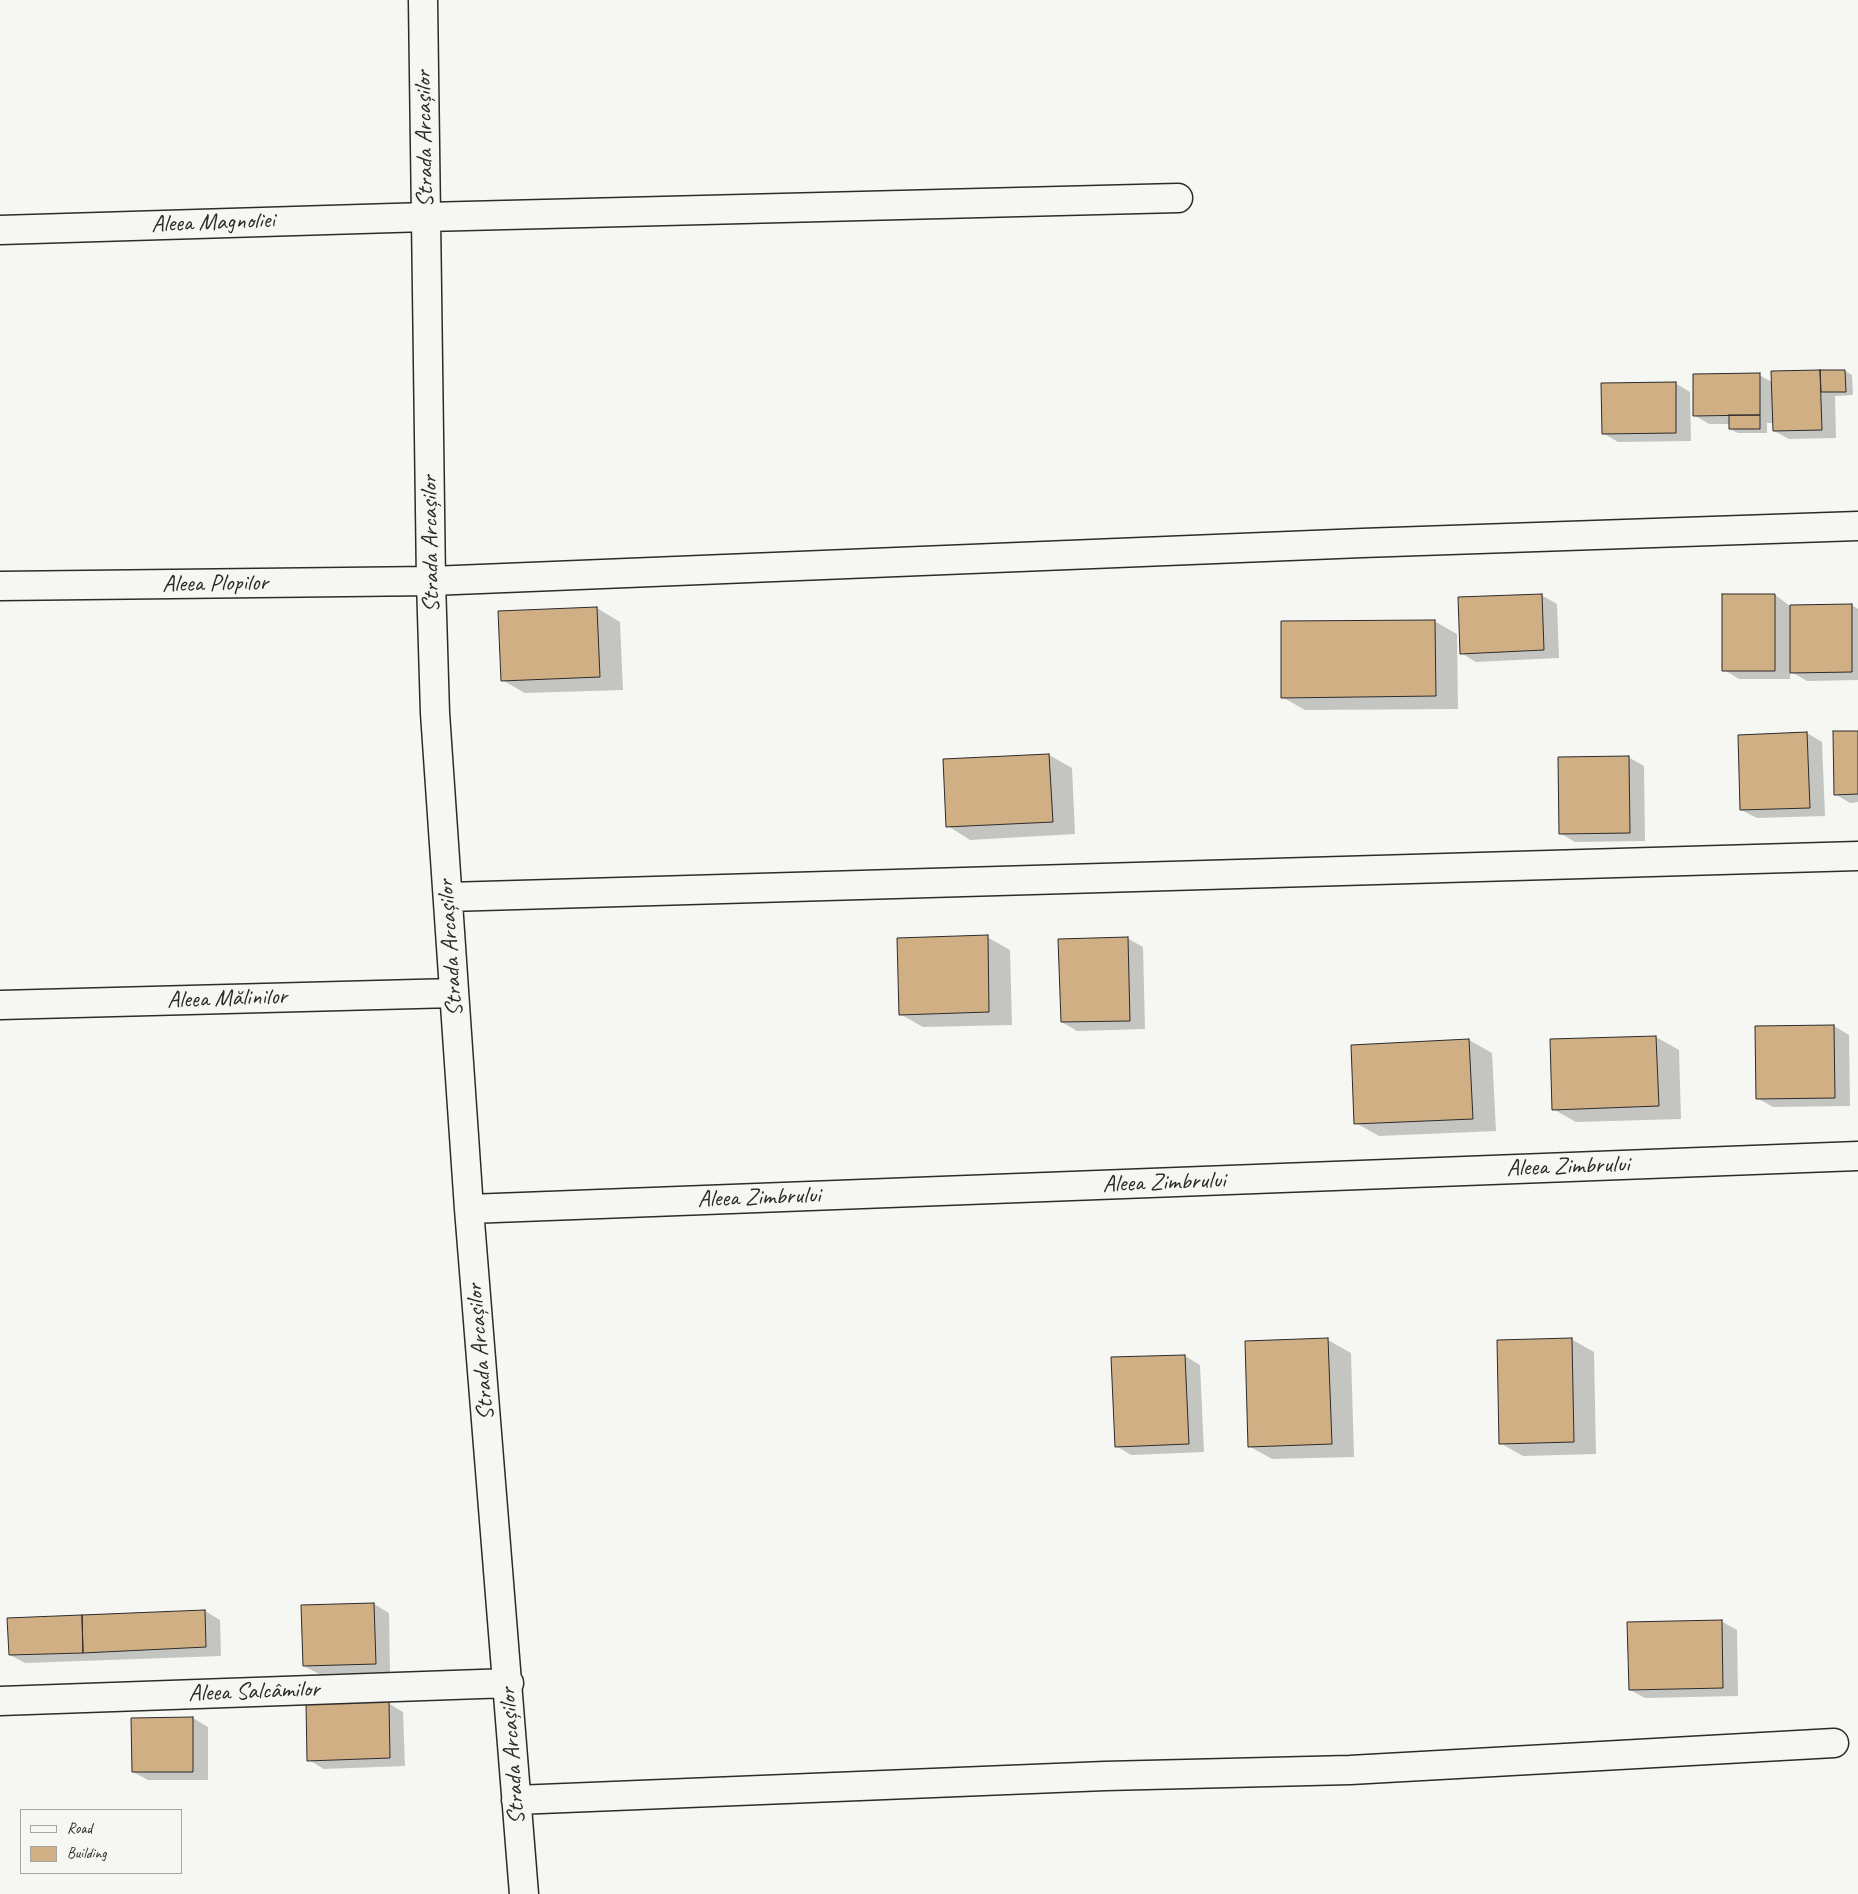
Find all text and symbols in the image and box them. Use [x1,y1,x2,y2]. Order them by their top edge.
street label: Strada Arcașilor [409,70,441,208]
street label: Aleea Magnoliei [151,206,275,240]
street label: Strada Arcașilor [415,475,447,613]
street label: Aleea Plopilor [162,569,268,599]
street label: Strada Arcașilor [432,879,470,1017]
street label: Aleea Mălinilor [166,983,288,1015]
street label: Aleea Zimbrului [1506,1150,1630,1184]
street label: Aleea Zimbrului [1102,1166,1226,1200]
street label: Aleea Zimbrului [697,1181,821,1215]
street label: Strada Arcașilor [461,1282,501,1422]
street label: Aleea Salcâmilor [188,1675,320,1709]
street label: Strada Arcașilor [494,1687,532,1825]
legend [20,1809,182,1874]
text: Road [67,1819,92,1838]
text: Building [67,1844,106,1863]

